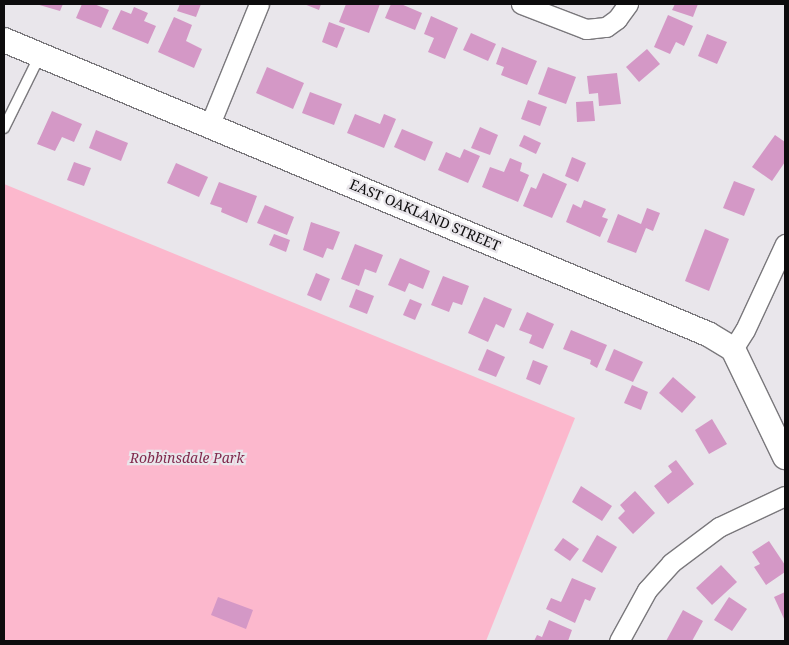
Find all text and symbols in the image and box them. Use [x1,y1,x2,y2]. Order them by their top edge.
street label: EAST OAKLAND STREET [347,176,503,254]
park label: Robbinsdale Park [130,450,244,466]

